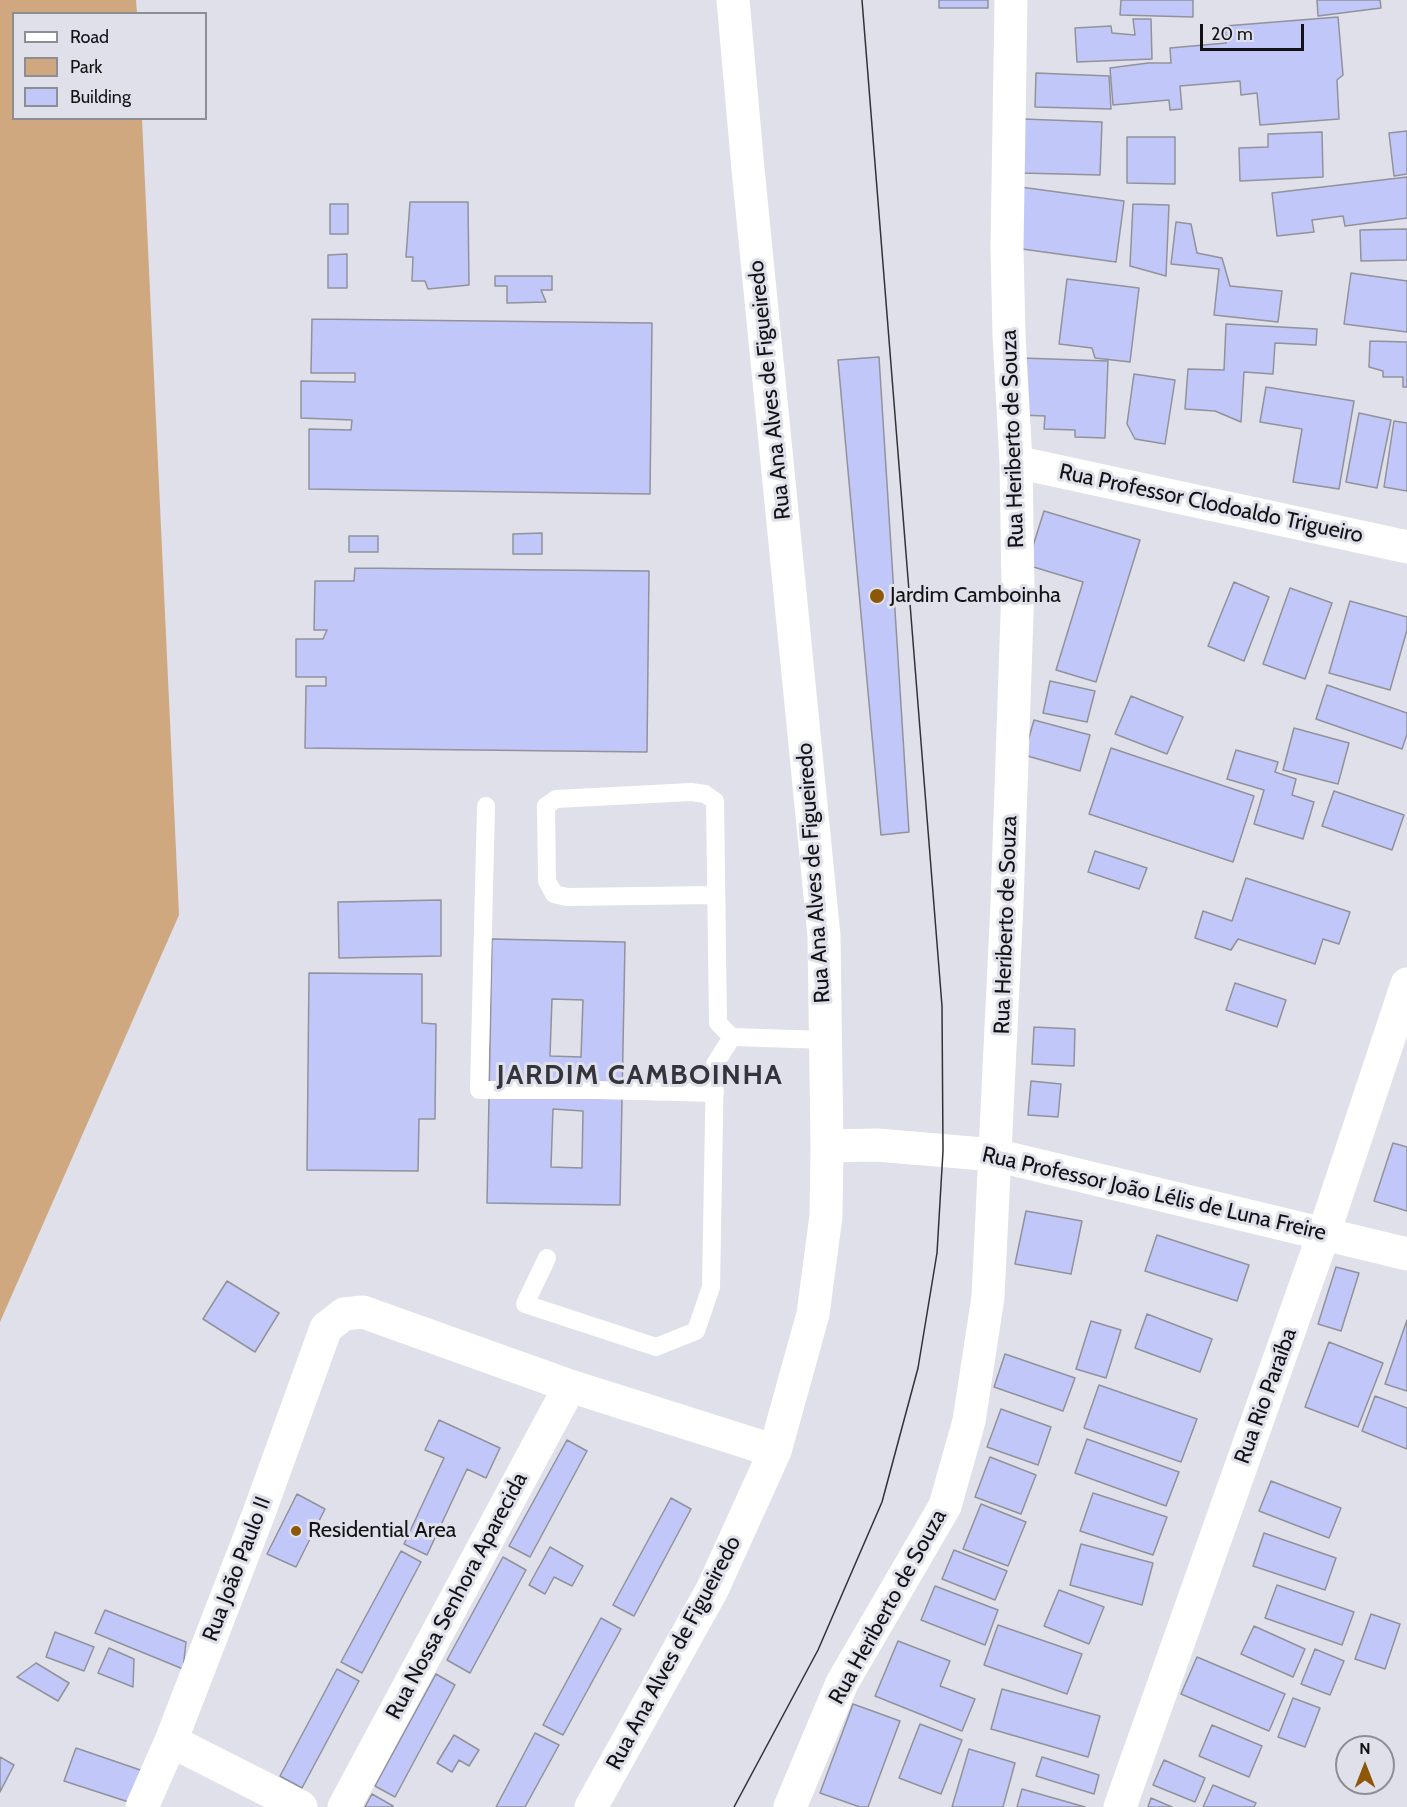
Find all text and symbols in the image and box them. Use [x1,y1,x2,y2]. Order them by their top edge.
legend [12,12,207,120]
scale bar [1203,12,1306,50]
text: 20 m [1211,23,1253,45]
text: Road [70,26,109,48]
text: Park [70,56,102,78]
text: Building [70,86,131,108]
street label: Rua Ana Alves de Figueiredo [743,259,797,521]
street label: Rua Heriberto de Souza [996,329,1030,549]
street label: Rua Professor Clodoaldo Trigueiro [1057,459,1365,549]
place label: Jardim Camboinha [890,583,1061,609]
marker: Jardim Camboinha [868,587,886,605]
street label: Rua Ana Alves de Figueiredo [792,742,836,1004]
street label: Rua Heriberto de Souza [989,815,1023,1035]
district label: JARDIM CAMBOINHA [497,1059,783,1093]
street label: Rua Professor João Lélis de Luna Freire [979,1142,1329,1246]
street label: Rua Rio Paraíba [1229,1325,1303,1467]
street label: Rua Nossa Senhora Aparecida [381,1468,533,1724]
street label: Rua João Paulo II [197,1493,277,1645]
street label: Rua Heriberto de Souza [823,1505,953,1709]
place label: Residential Area [308,1518,456,1544]
marker: Residential Area [289,1524,303,1538]
street label: Rua Ana Alves de Figueiredo [601,1532,747,1774]
north arrow [1335,1735,1395,1795]
text: N [1359,1739,1371,1758]

